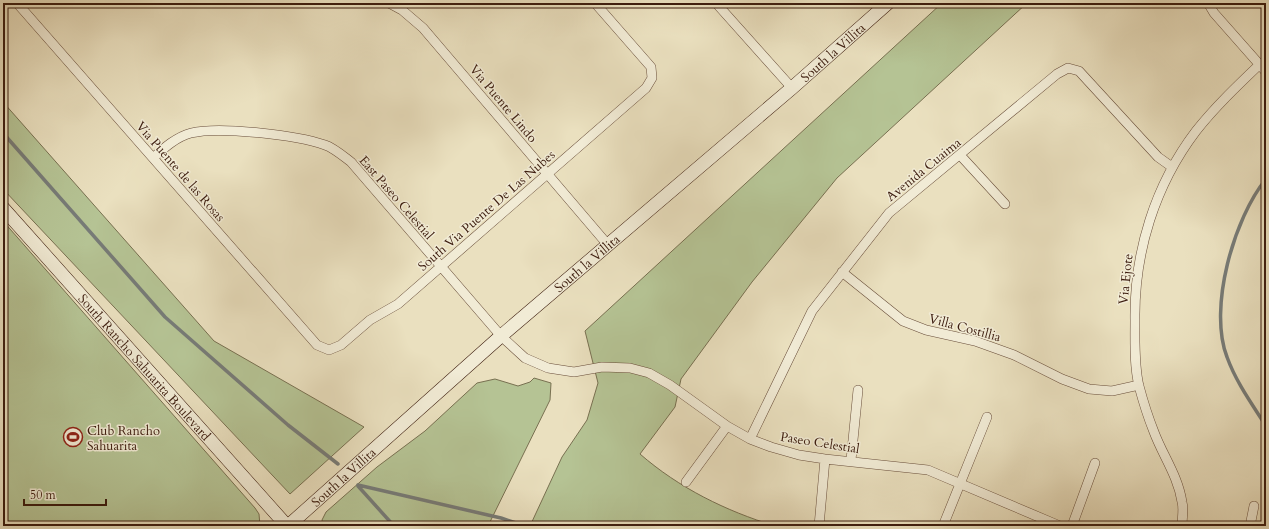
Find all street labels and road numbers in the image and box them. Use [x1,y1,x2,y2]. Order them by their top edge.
street label: South la Villita [797,19,870,86]
street label: Via Puente Lindo [465,61,541,147]
street label: Via Puente de las Rosas [132,118,229,226]
street label: Avenida Cuaima [882,134,965,206]
street label: South Via Puente De Las Nubes [414,146,559,275]
street label: East Paseo Celestial [355,152,438,244]
street label: South la Villita [551,230,624,297]
street label: Via Ejote [1114,253,1138,305]
street label: South Rancho Sahuarita Boulevard [74,290,214,445]
street label: Villa Costillia [927,310,1003,346]
street label: Paseo Celestial [779,428,862,458]
street label: South la Villita [308,444,380,511]

